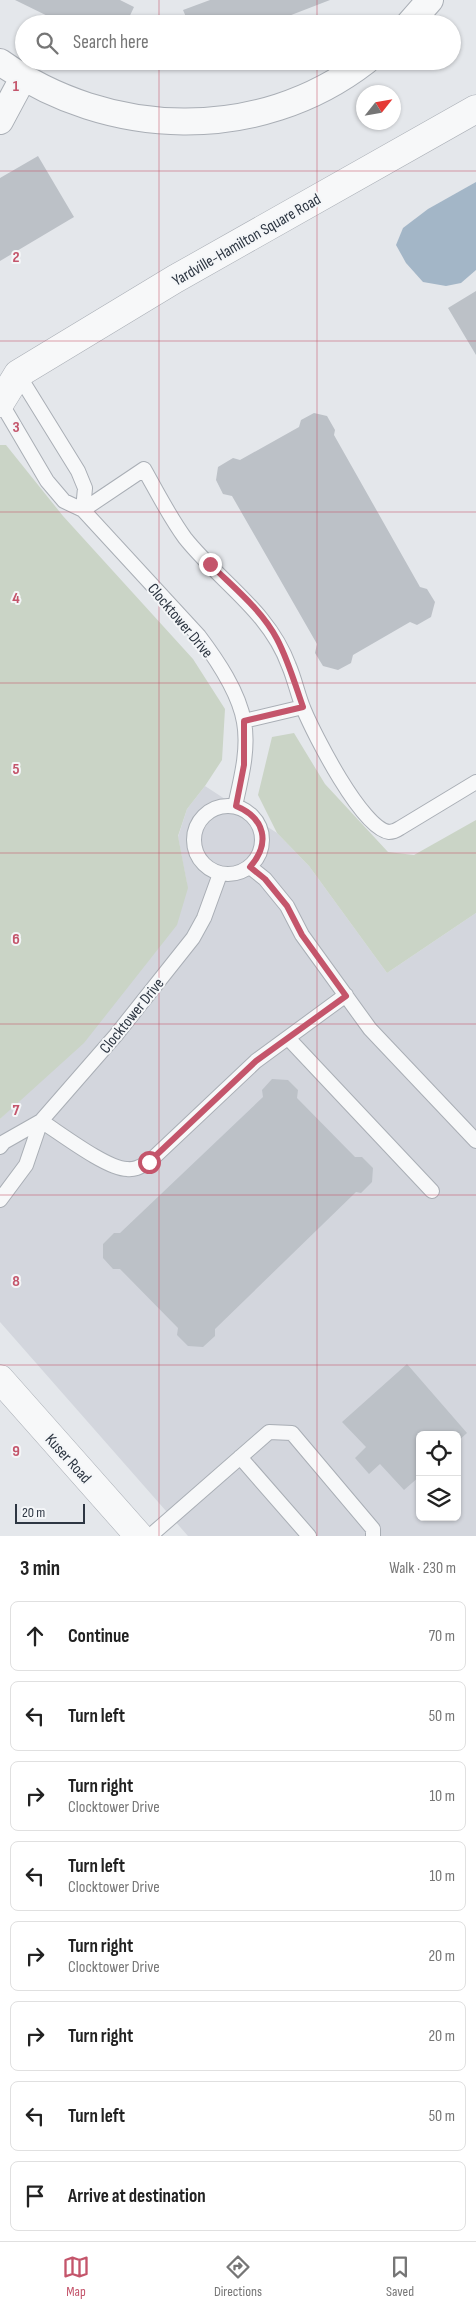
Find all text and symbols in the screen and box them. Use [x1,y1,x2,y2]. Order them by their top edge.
search box [15,15,461,70]
icon: search [33,29,61,57]
text: Search here [73,31,149,54]
text: 1 [13,77,20,96]
north arrow [356,85,401,130]
street label: Yardville-Hamilton Square Road [169,190,324,291]
text: 2 [12,248,20,267]
text: 3 [12,418,20,437]
route end [199,553,222,576]
street label: Clocktower Drive [143,580,217,662]
text: 4 [12,589,20,608]
text: 5 [12,760,20,779]
text: 6 [12,930,20,949]
street label: Clocktower Drive [96,974,168,1058]
text: 7 [13,1101,20,1120]
route start [138,1151,161,1174]
text: 8 [12,1272,20,1291]
street label: Kuser Road [41,1430,95,1488]
map controls [416,1431,461,1521]
button: locate [416,1431,461,1476]
text: 9 [12,1442,20,1461]
button: layers [416,1476,461,1521]
scale bar [15,1501,85,1524]
text: 20 m [22,1504,45,1521]
text: 3 min [20,1556,60,1581]
text: Walk · 230 m [389,1559,456,1578]
icon: ahead [21,1622,49,1650]
text: Continue [68,1625,129,1648]
text: 70 m [429,1627,455,1646]
icon: left [21,1702,49,1730]
text: Turn left [68,1705,125,1728]
text: 50 m [429,1707,455,1726]
text: Turn right [68,1775,133,1798]
icon: right [21,1782,49,1810]
text: 10 m [429,1787,455,1806]
text: Clocktower Drive [68,1798,160,1817]
text: Turn left [68,1855,125,1878]
icon: left [21,1862,49,1890]
text: 10 m [429,1867,455,1886]
text: Clocktower Drive [68,1878,160,1897]
text: Turn right [68,1935,133,1958]
icon: right [21,1942,49,1970]
text: 20 m [428,1947,455,1966]
text: Clocktower Drive [68,1958,160,1977]
icon: right [21,2022,49,2050]
text: Turn right [68,2025,133,2048]
text: 20 m [428,2027,455,2046]
icon: left [21,2102,49,2130]
text: Turn left [68,2105,125,2128]
text: 50 m [429,2107,455,2126]
icon: arrive [21,2182,49,2210]
text: Arrive at destination [68,2185,206,2208]
tab: Map [62,2253,90,2300]
tab: Directions [214,2253,262,2300]
tab: Saved [386,2253,414,2300]

